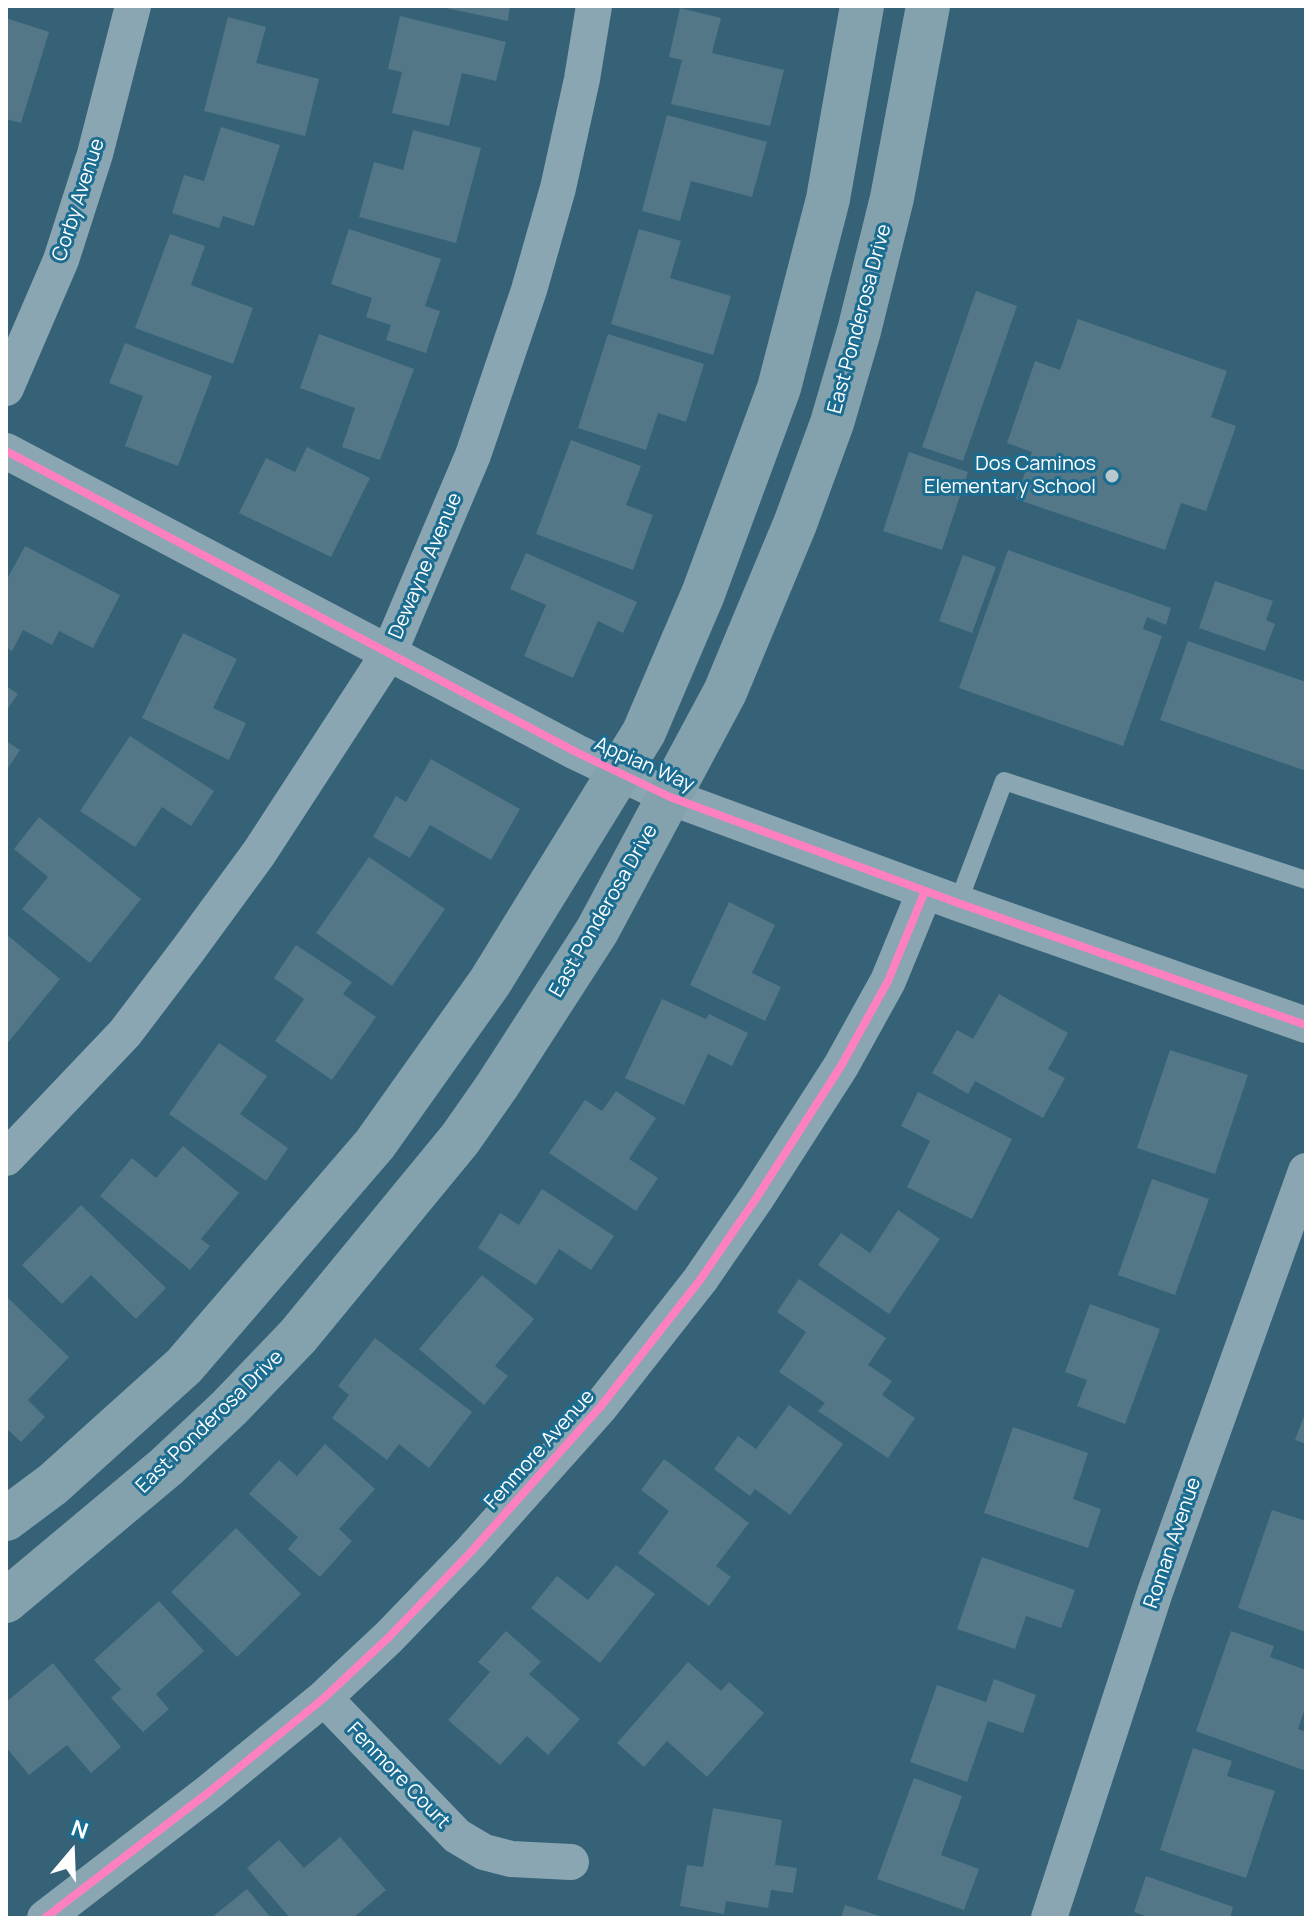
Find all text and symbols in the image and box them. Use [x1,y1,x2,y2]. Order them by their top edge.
street label: Corby Avenue [48,136,110,264]
street label: East Ponderosa Drive [823,222,897,416]
place label: Dos Caminos Elementary School [924,452,1096,499]
marker: Dos Caminos Elementary School [1103,467,1121,485]
street label: Dewayne Avenue [384,489,468,643]
street label: Appian Way [590,732,698,798]
street label: East Ponderosa Drive [545,820,663,1002]
street label: East Ponderosa Drive [131,1346,289,1498]
street label: Fenmore Avenue [480,1385,600,1515]
street label: Roman Avenue [1139,1474,1207,1612]
street label: Fenmore Court [342,1718,454,1834]
north arrow [32,1812,112,1892]
text: N [67,1813,92,1846]

